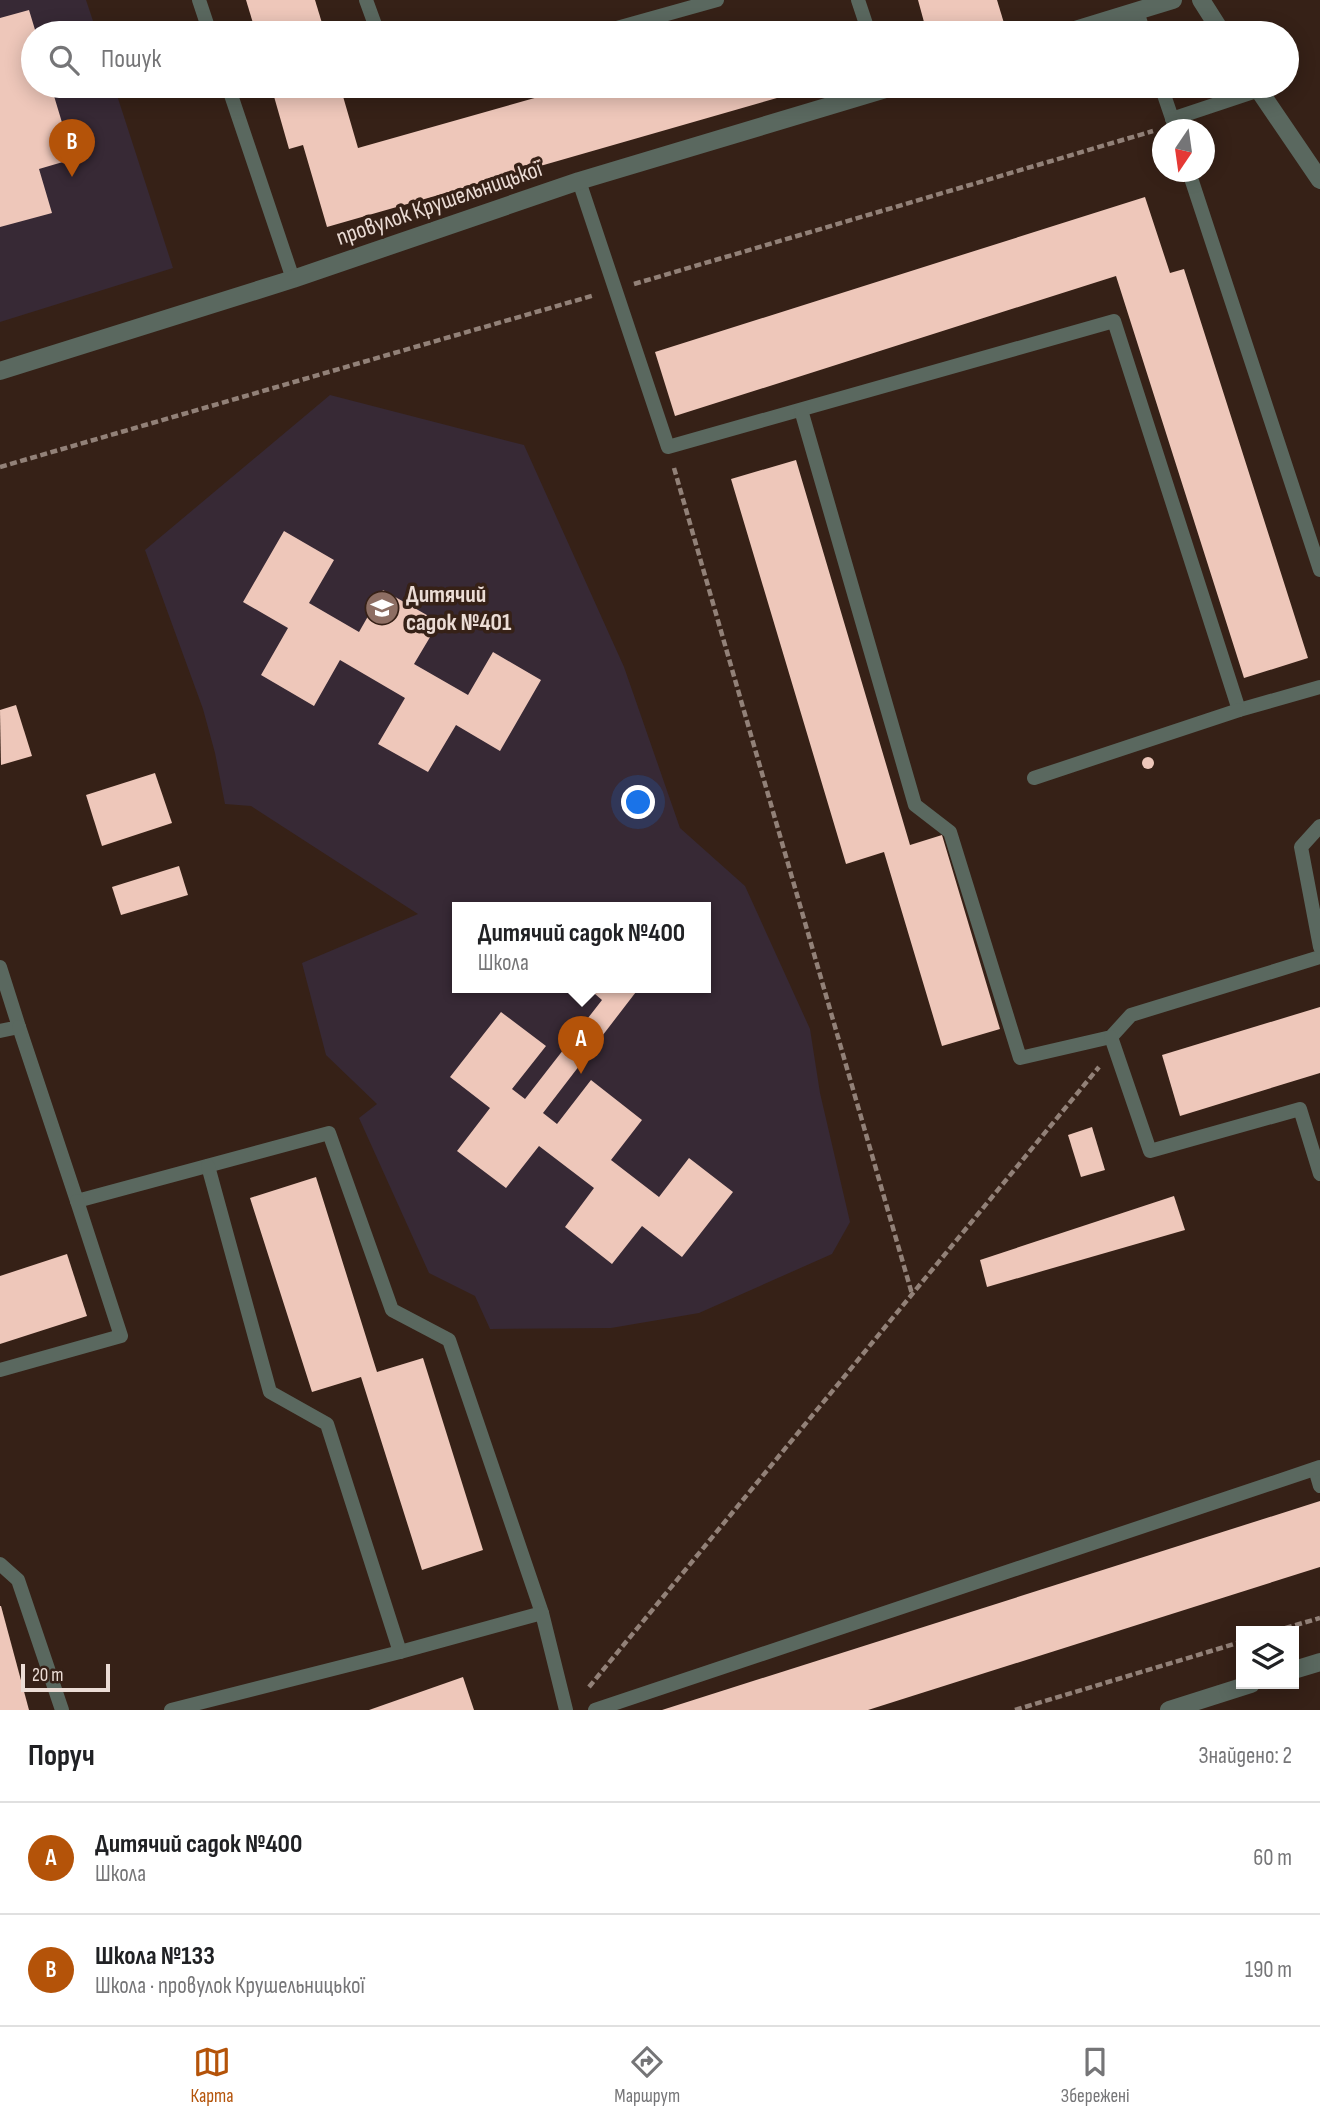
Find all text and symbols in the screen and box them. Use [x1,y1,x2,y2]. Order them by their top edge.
search box [21,21,1299,98]
icon: search [45,41,83,79]
text: Пошук [101,44,161,75]
pin: B [49,119,95,177]
north arrow [1152,119,1215,182]
street label: провулок Крушельницької [332,154,546,252]
place label: Дитячий садок №401 [406,580,512,637]
school or university icon: Дитячий садок №401 [363,589,401,627]
your location [621,785,655,819]
popup [452,902,711,993]
text: Дитячий садок №400 [478,918,685,949]
text: Школа [478,949,529,977]
pin: A [558,1016,604,1074]
map controls [1236,1626,1299,1689]
button: layers [1236,1626,1299,1689]
scale bar [21,1661,110,1693]
text: 20 m [32,1664,64,1687]
text: Поруч [28,1738,95,1774]
text: Знайдено: 2 [1198,1742,1292,1770]
text: Дитячий садок №400 [95,1829,302,1860]
text: A [46,1844,56,1872]
text: 60 m [1253,1844,1292,1872]
text: Школа [95,1860,146,1888]
text: Школа №133 [95,1941,215,1972]
text: B [46,1956,56,1984]
text: 190 m [1245,1956,1292,1984]
text: Школа · провулок Крушельницької [95,1972,365,2000]
tab: Карта [190,2043,234,2108]
tab: Маршрут [614,2043,680,2108]
tab: Збережені [1061,2043,1130,2108]

